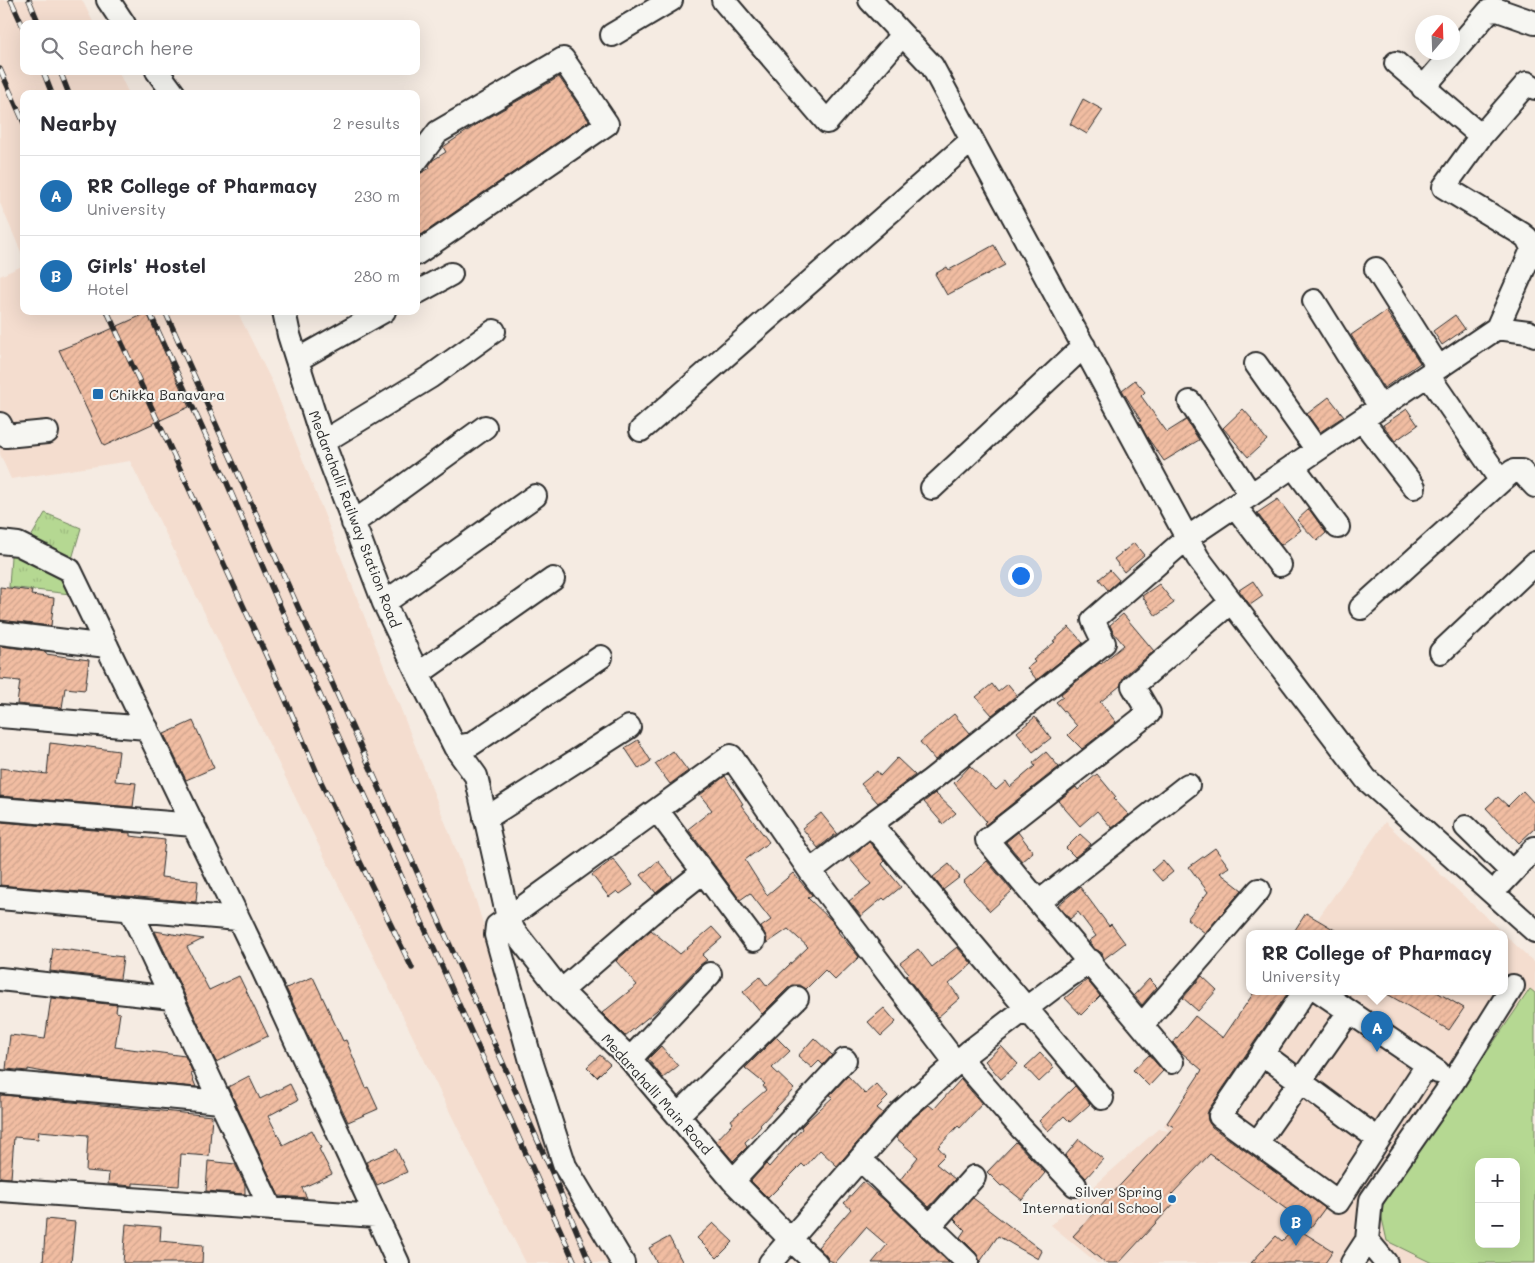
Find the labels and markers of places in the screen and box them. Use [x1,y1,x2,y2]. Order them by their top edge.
place label: Chikka Banavara [109,385,225,404]
marker: Chikka Banavara [91,387,105,401]
pin: A [1361,1011,1393,1052]
place label: Silver Spring International School [1022,1182,1162,1217]
marker: Silver Spring International School [1166,1193,1178,1205]
pin: B [1280,1205,1312,1246]

